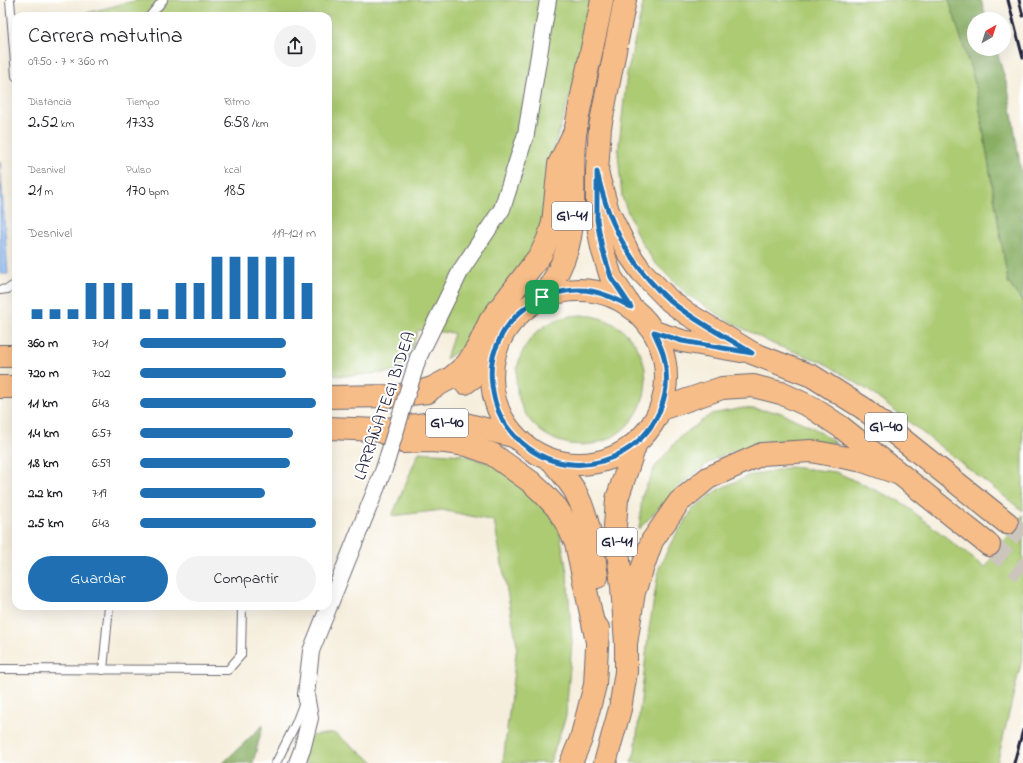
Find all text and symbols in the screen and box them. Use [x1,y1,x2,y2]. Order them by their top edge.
north arrow [967,12,1011,56]
map controls [967,12,1011,56]
text: Carrera matutina [28,21,183,53]
button: share [274,25,316,67]
text: 09:50 · 7 × 360 m [28,52,108,71]
text: Distancia [28,94,72,110]
text: Tiempo [126,94,159,110]
text: Ritmo [224,94,250,110]
text: 2.52 [28,110,58,135]
text: 17:33 [126,110,154,135]
text: 6:58 [224,110,249,135]
text: km [58,116,74,132]
text: /km [249,116,269,132]
text: Desnivel [28,162,65,178]
text: Pulso [126,162,151,178]
text: kcal [224,162,242,178]
text: 21 [28,178,42,203]
text: 170 [126,178,146,203]
text: 185 [224,178,246,203]
text: m [42,184,53,200]
text: bpm [146,184,169,200]
road number: GI-41 [552,202,592,230]
text: Desnivel [28,224,72,243]
text: 119–121 m [272,224,316,243]
pin [525,280,559,314]
icon: arrive [531,286,553,308]
street label: LARRAÑATEGI BIDEA [348,328,422,484]
text: 360 m [28,334,58,353]
text: 7:01 [92,334,108,353]
text: 720 m [28,364,59,383]
text: 7:02 [92,364,111,383]
text: 1.1 km [28,394,58,413]
text: 6:43 [92,394,110,413]
road number: GI-40 [426,409,468,437]
road number: GI-40 [865,413,907,441]
text: 1.4 km [28,424,59,443]
text: 6:57 [92,424,112,443]
text: 1.8 km [28,454,59,473]
text: 6:59 [92,454,110,473]
text: 2.2 km [28,484,63,503]
text: 7:19 [92,484,107,503]
text: 2.5 km [28,514,64,533]
text: 6:43 [92,514,110,533]
road number: GI-41 [597,528,637,556]
button: Guardar [28,556,168,602]
button: Compartir [176,556,316,602]

